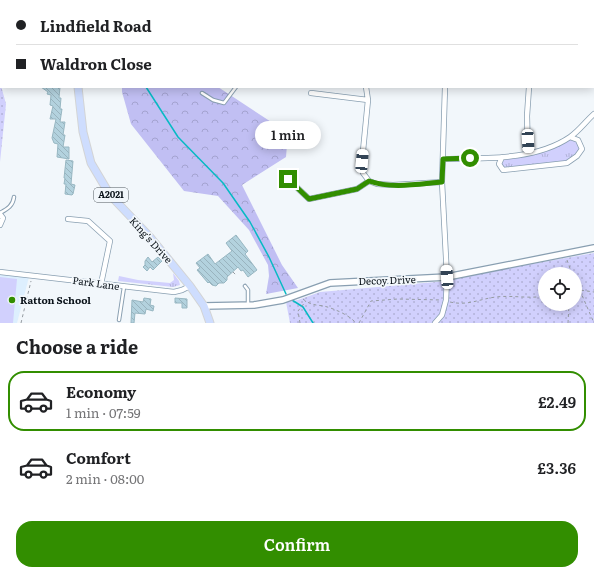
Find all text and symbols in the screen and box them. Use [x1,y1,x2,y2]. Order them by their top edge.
text: Lindfield Road [40,14,152,37]
text: Waldron Close [40,52,152,75]
callout: 1 min [255,121,321,149]
text: 1 min [271,125,305,144]
car [521,129,535,153]
car [355,149,369,173]
route start [461,149,479,167]
route end [279,170,297,188]
road number: A2021 [94,188,128,202]
street label: King's Drive [126,213,176,266]
car [440,265,454,289]
map controls [538,267,582,311]
button: locate [538,267,582,311]
street label: Decoy Drive [358,271,416,288]
street label: Park Lane [72,272,121,293]
place label: Ratton School [20,292,91,307]
marker: Ratton School [7,295,17,305]
text: Choose a ride [16,333,138,360]
text: Economy [66,380,136,403]
icon: car [18,383,54,419]
text: £2.49 [538,390,576,413]
text: 1 min · 07:59 [66,403,141,422]
text: Comfort [66,446,131,469]
icon: car [18,449,54,485]
text: £3.36 [537,456,576,479]
text: 2 min · 08:00 [66,469,144,488]
button: Confirm [16,521,578,567]

